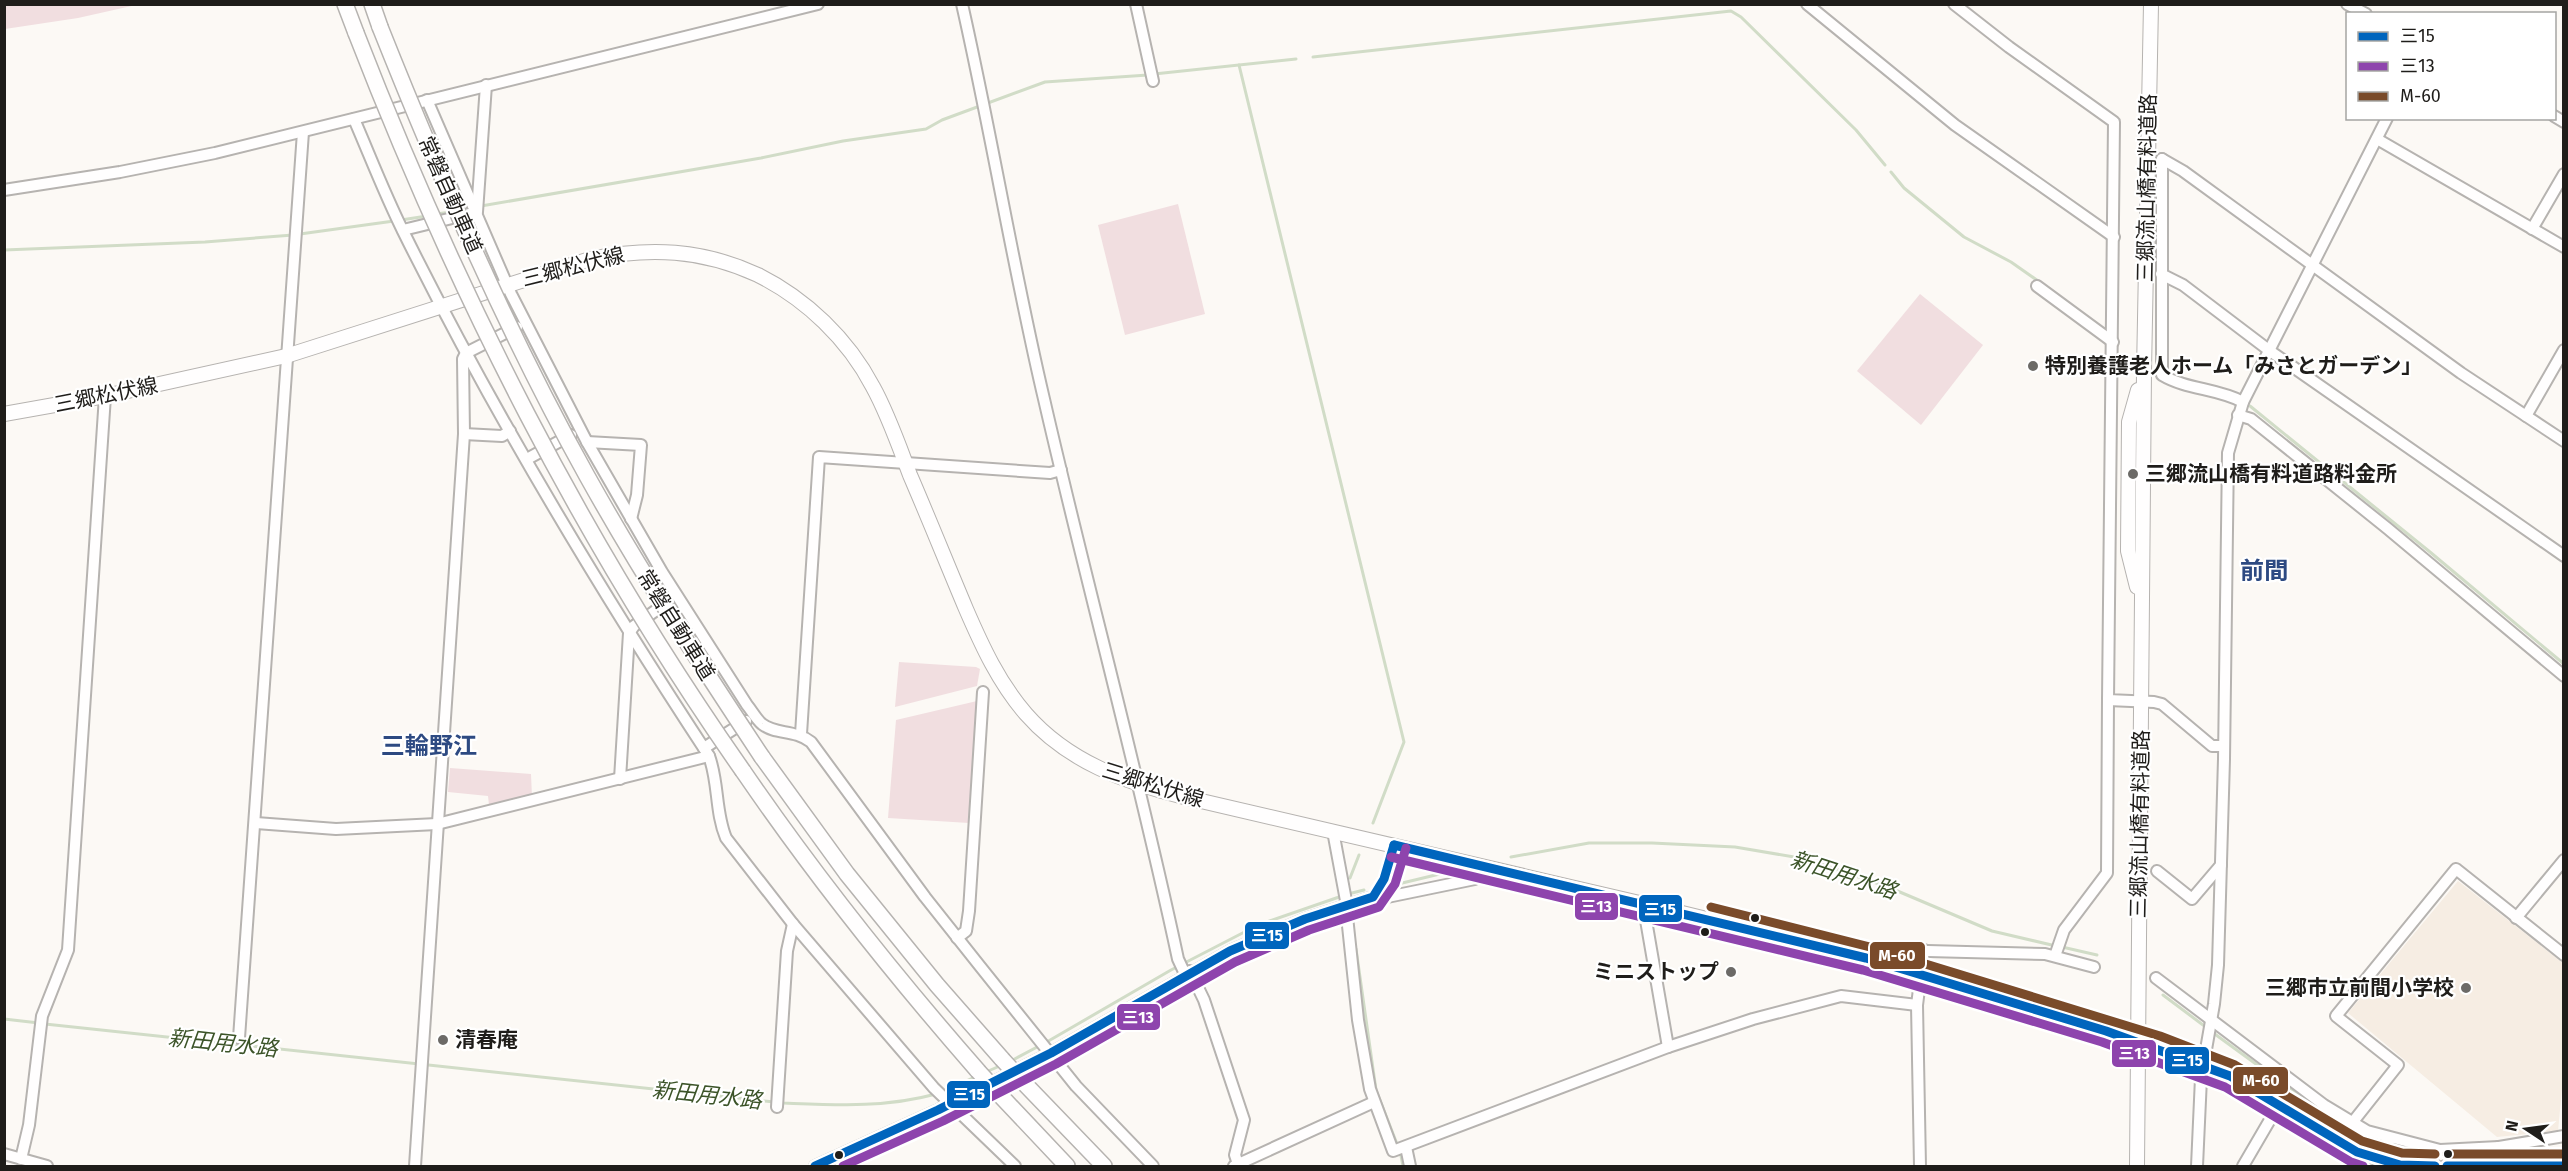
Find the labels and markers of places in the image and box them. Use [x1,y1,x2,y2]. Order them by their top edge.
place label: 特別養護老人ホーム「みさとガーデン」 [2045,353,2422,379]
marker: 特別養護老人ホーム「みさとガーデン」 [2026,359,2040,373]
place label: 三郷流山橋有料道路料金所 [2145,461,2397,487]
marker: 三郷流山橋有料道路料金所 [2126,467,2140,481]
unlabelled marker [1749,912,1761,924]
unlabelled marker [1699,926,1711,938]
place label: ミニストップ [1593,959,1719,985]
marker: ミニストップ [1724,965,1738,979]
place label: 三郷市立前間小学校 [2265,975,2454,1001]
marker: 三郷市立前間小学校 [2459,981,2473,995]
place label: 清春庵 [455,1027,518,1053]
marker: 清春庵 [436,1033,450,1047]
unlabelled marker [2442,1148,2454,1160]
unlabelled marker [833,1149,845,1161]

